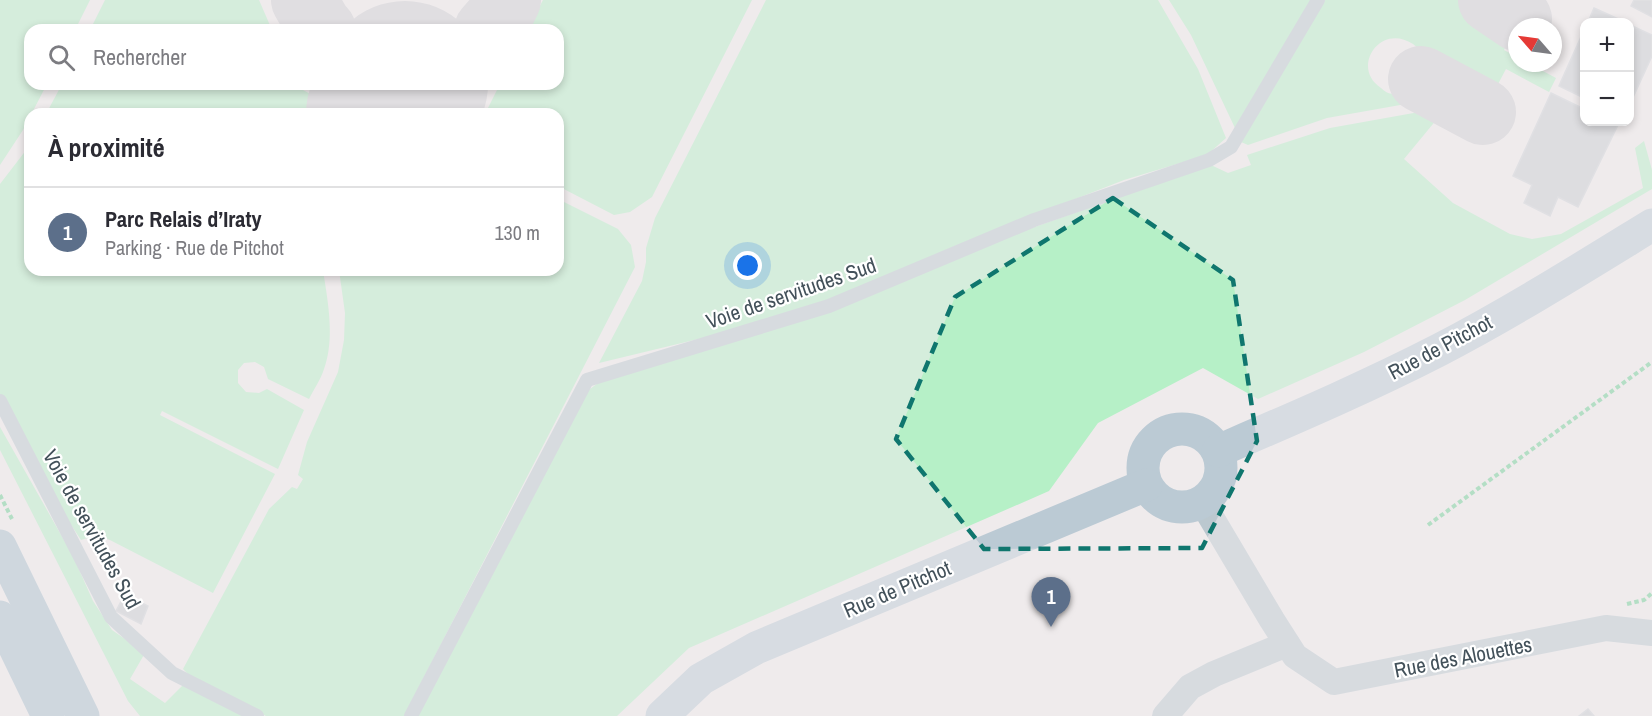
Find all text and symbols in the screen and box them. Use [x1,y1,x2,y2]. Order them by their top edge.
north arrow [1508,18,1562,72]
map controls [1580,18,1634,126]
button: + [1580,18,1634,72]
search box [24,24,564,90]
icon: search [45,41,78,74]
text: Rechercher [93,42,186,72]
button: − [1580,72,1634,126]
text: À proximité [48,130,165,165]
text: Parc Relais d’Iraty [105,204,261,234]
text: 1 [63,219,72,246]
text: 130 m [494,219,540,246]
text: Parking · Rue de Pitchot [105,234,284,261]
street label: Voie de servitudes Sud [702,250,880,336]
your location [733,251,762,280]
street label: Rue de Pitchot [1383,307,1497,387]
street label: Voie de servitudes Sud [36,444,148,614]
street label: Rue de Pitchot [839,553,955,625]
pin: 1 [1032,578,1070,627]
street label: Rue des Alouettes [1392,629,1534,685]

